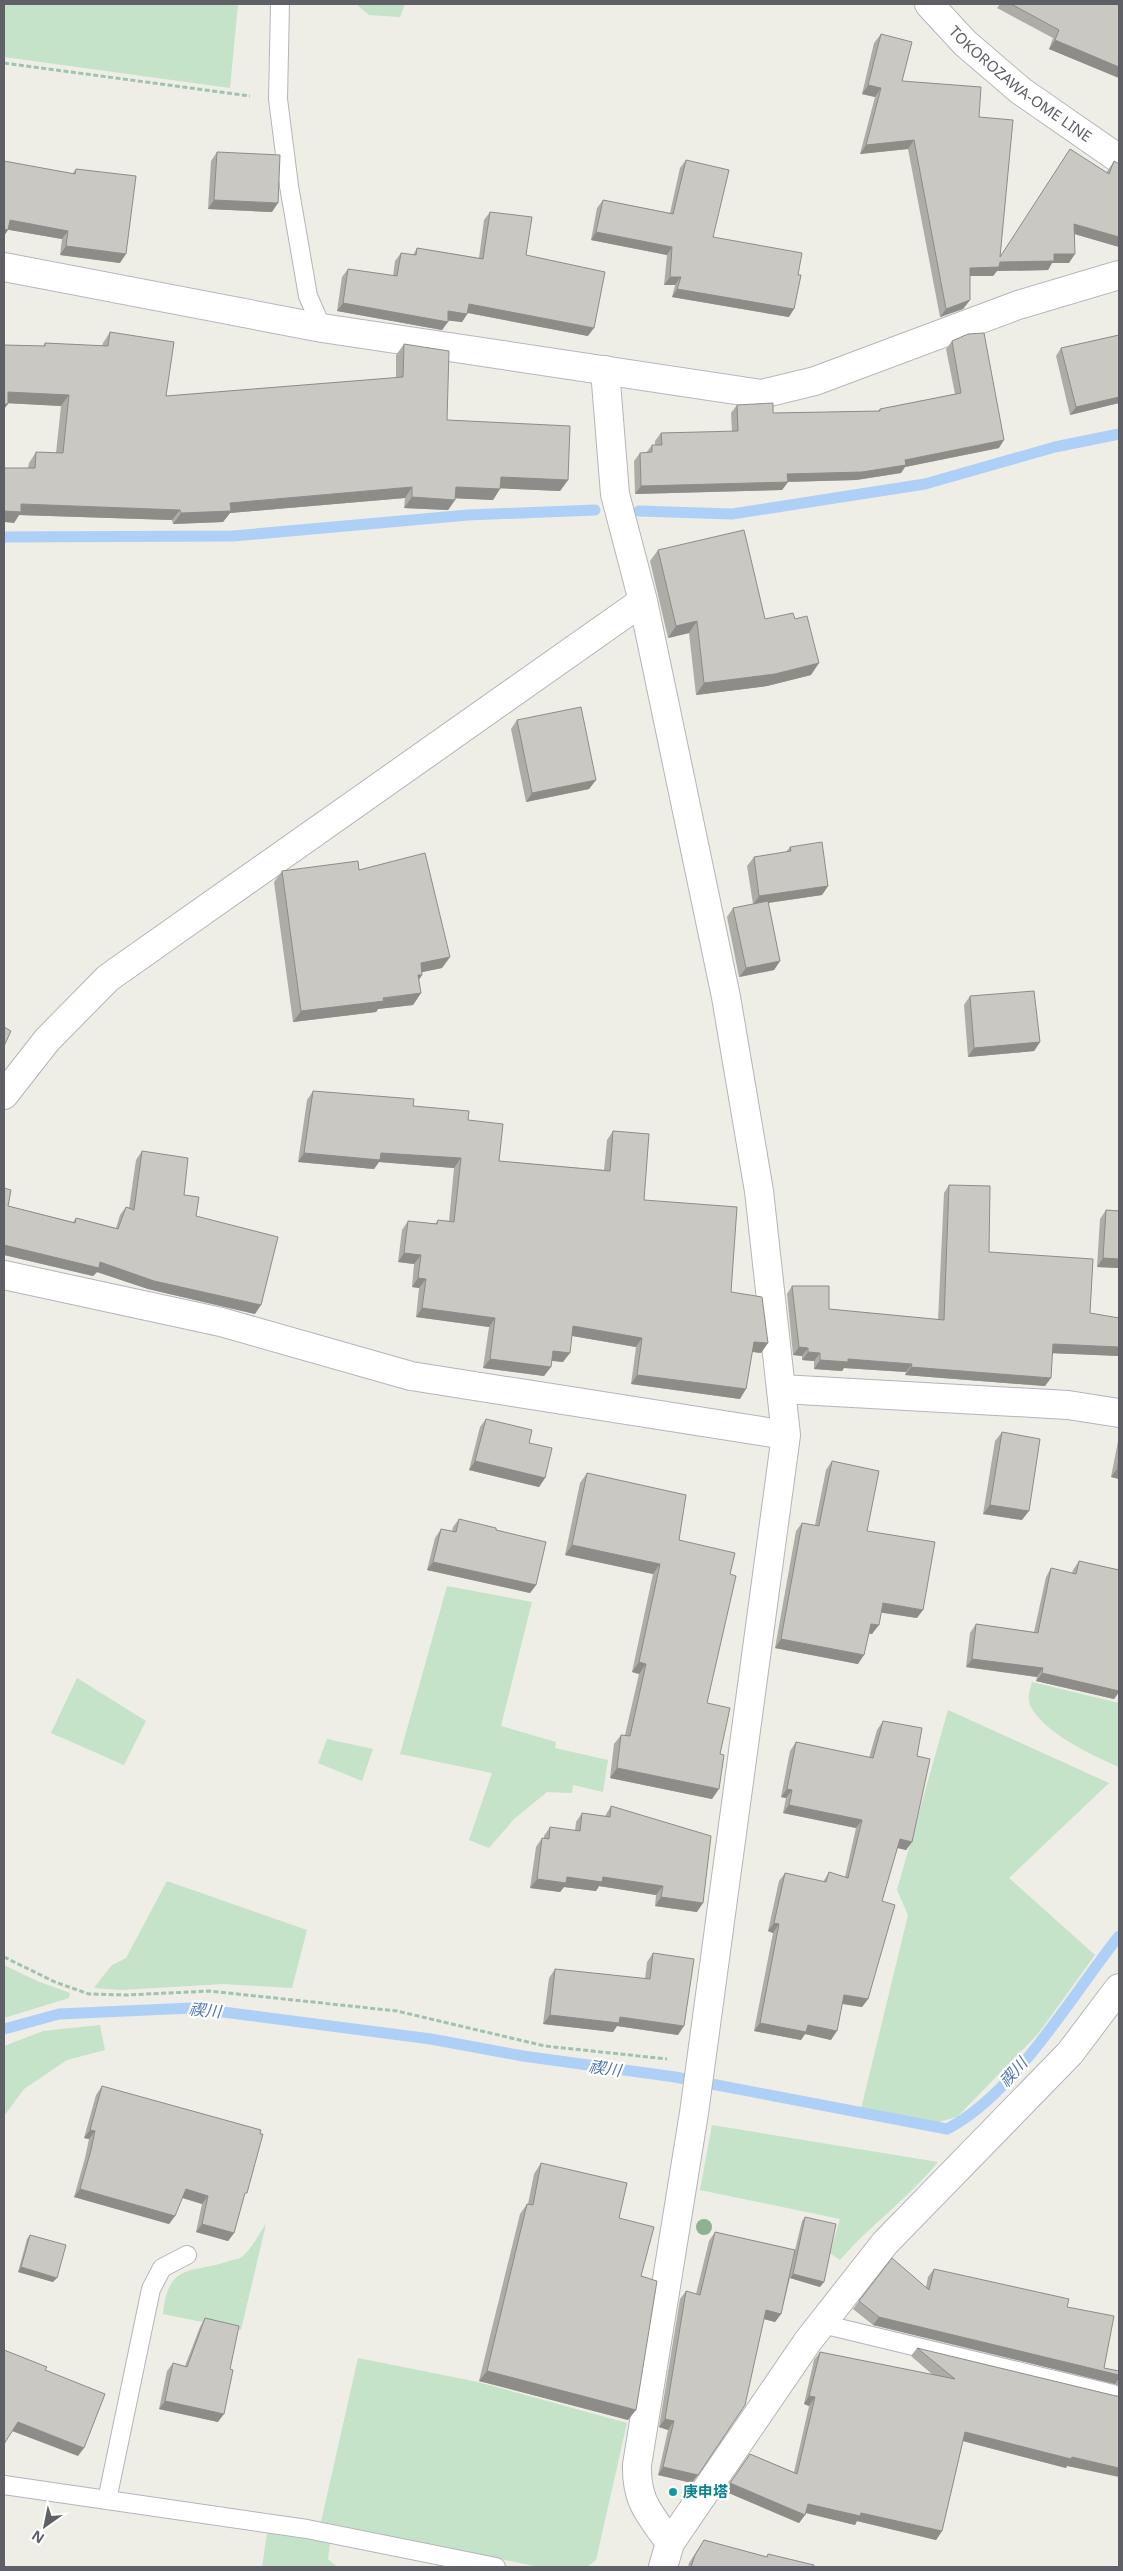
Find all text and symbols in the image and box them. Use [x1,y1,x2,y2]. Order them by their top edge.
street label: TOKOROZAWA-OME LINE [945,21,1096,146]
water label: 禊川 [188,1998,224,2023]
water label: 禊川 [994,2051,1033,2091]
water label: 禊川 [588,2055,624,2081]
place label: 庚申塔 [683,2481,728,2501]
marker: 庚申塔 [667,2486,679,2498]
north arrow [20,2501,70,2551]
text: N [28,2526,48,2548]

